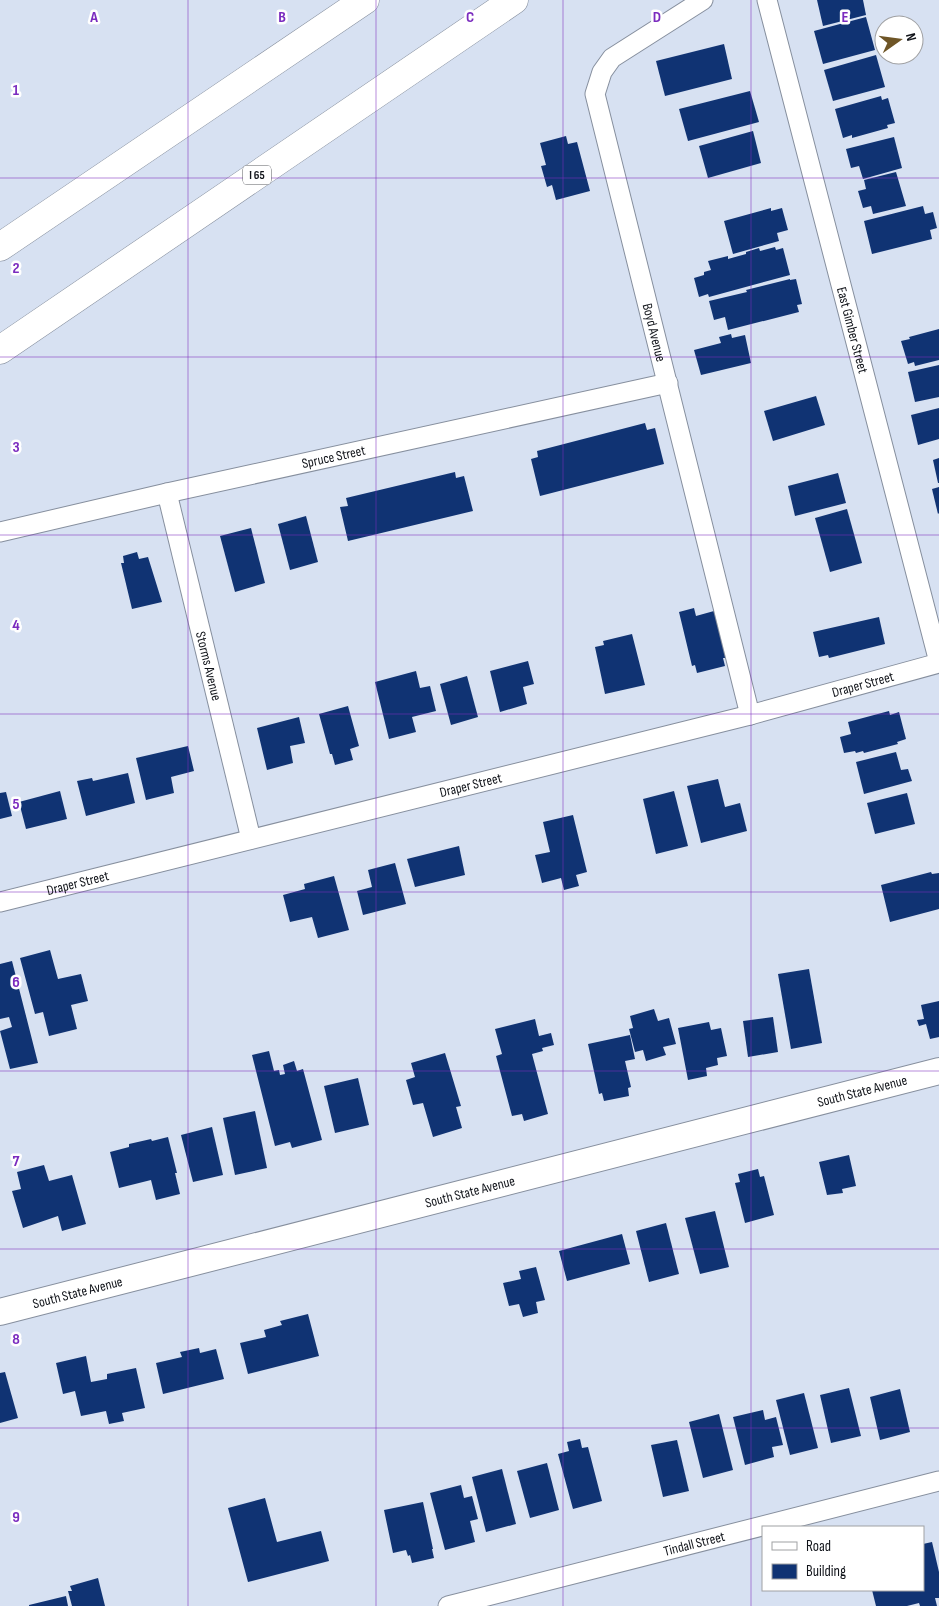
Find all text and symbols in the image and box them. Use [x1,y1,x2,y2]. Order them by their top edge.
text: A [89,8,98,27]
text: B [278,8,286,27]
text: C [466,8,474,27]
text: D [653,8,661,27]
text: E [842,8,849,27]
north arrow [874,15,924,65]
text: N [902,31,920,43]
text: 1 [13,81,20,100]
road number: I 65 [243,166,271,184]
text: 2 [12,259,20,278]
street label: East Gimber Street [833,285,872,375]
street label: Boyd Avenue [639,302,670,363]
text: 3 [12,438,20,457]
street label: Spruce Street [300,441,367,472]
text: 4 [12,616,20,635]
street label: Storms Avenue [192,630,226,702]
street label: Draper Street [830,667,896,701]
street label: Draper Street [438,769,503,801]
text: 5 [12,795,20,814]
street label: Draper Street [45,867,110,899]
text: 6 [12,973,20,992]
street label: South State Avenue [815,1071,909,1110]
text: 7 [13,1152,20,1171]
street label: South State Avenue [423,1172,516,1211]
street label: South State Avenue [31,1272,124,1312]
text: 8 [12,1330,20,1349]
text: 9 [12,1508,20,1527]
legend [762,1526,924,1591]
street label: Tindall Street [662,1527,727,1559]
text: Road [806,1537,831,1556]
text: Building [806,1562,846,1581]

